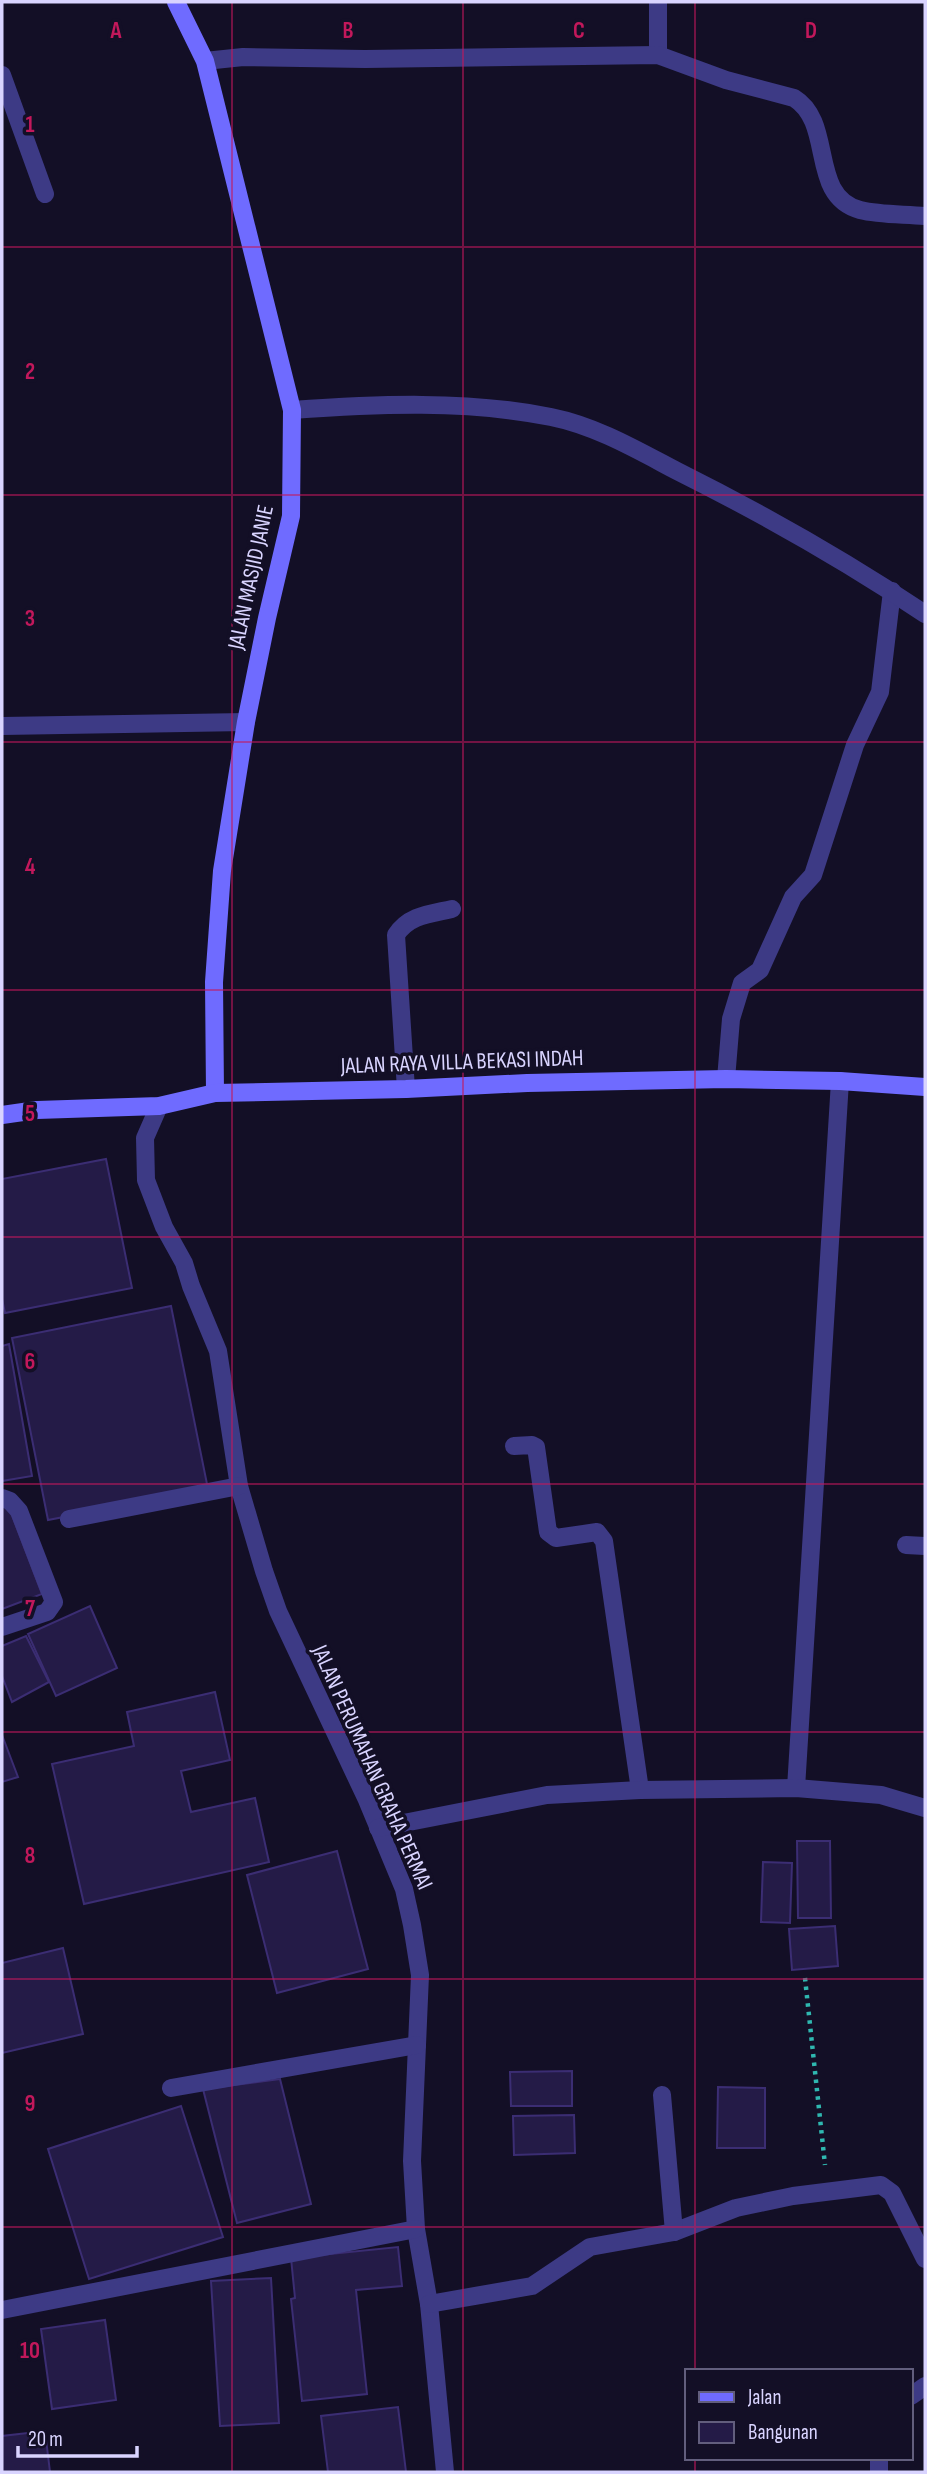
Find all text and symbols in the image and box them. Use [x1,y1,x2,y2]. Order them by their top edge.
text: A [110,17,123,45]
text: B [343,17,354,45]
text: C [573,17,585,45]
text: D [805,17,817,45]
text: 1 [25,111,35,139]
text: 2 [25,358,35,386]
street label: JALAN MASJID JANIE [222,502,280,653]
text: 3 [25,605,35,633]
text: 4 [25,853,36,881]
street label: JALAN RAYA VILLA BEKASI INDAH [339,1044,584,1080]
text: 5 [25,1100,35,1128]
text: 6 [25,1348,35,1376]
text: 7 [25,1595,35,1623]
street label: JALAN PERUMAHAN GRAHA PERMAI [305,1640,439,1894]
text: 8 [25,1842,36,1870]
text: 9 [25,2090,35,2118]
text: 10 [20,2337,40,2365]
legend [685,2369,913,2460]
text: Jalan [747,2385,781,2410]
scale bar [18,2414,136,2458]
text: Bangunan [748,2420,818,2445]
text: 20 m [28,2427,63,2452]

